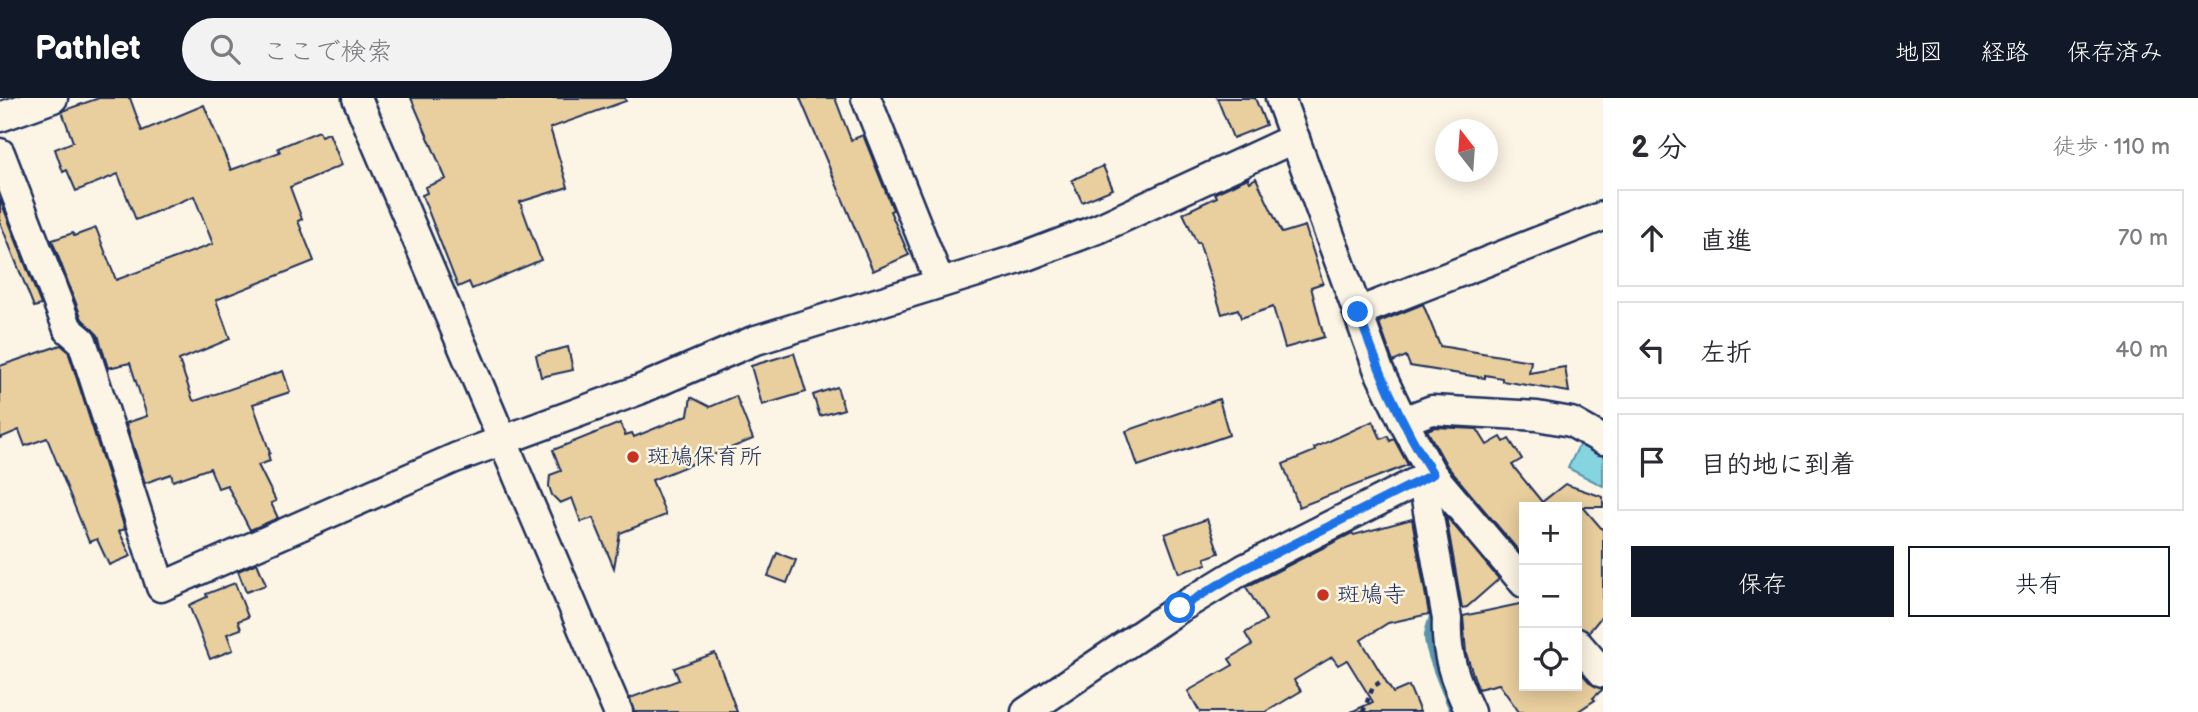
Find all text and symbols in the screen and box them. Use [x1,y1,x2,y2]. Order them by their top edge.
search box [182,18,672,81]
text: Pathlet [35,29,140,69]
icon: search [206,30,244,68]
text: ここで検索 [262,37,392,68]
text: 地図 [1895,38,1943,67]
text: 経路 [1981,38,2029,67]
text: 保存済み [2067,38,2163,67]
north arrow [1435,119,1498,182]
text: 2 分 [1631,130,1687,166]
text: 徒歩 · 110 m [2052,133,2170,161]
icon: ahead [1633,219,1671,257]
text: 70 m [2118,224,2168,252]
text: 直進 [1700,226,1752,257]
route end [1342,296,1373,327]
icon: left [1633,331,1671,369]
text: 40 m [2115,336,2168,364]
text: 左折 [1700,338,1752,369]
place label: 斑鳩保育所 [647,443,762,471]
icon: arrive [1633,443,1671,481]
marker: 斑鳩保育所 [625,449,641,465]
text: 目的地に到着 [1700,450,1856,481]
map controls [1519,502,1582,691]
button: + [1519,502,1582,565]
button: 保存 [1631,546,1894,617]
button: 共有 [1908,546,2170,617]
button: − [1519,565,1582,628]
place label: 斑鳩寺 [1337,581,1406,609]
marker: 斑鳩寺 [1315,587,1331,603]
route start [1164,592,1195,623]
button: locate [1519,628,1582,691]

